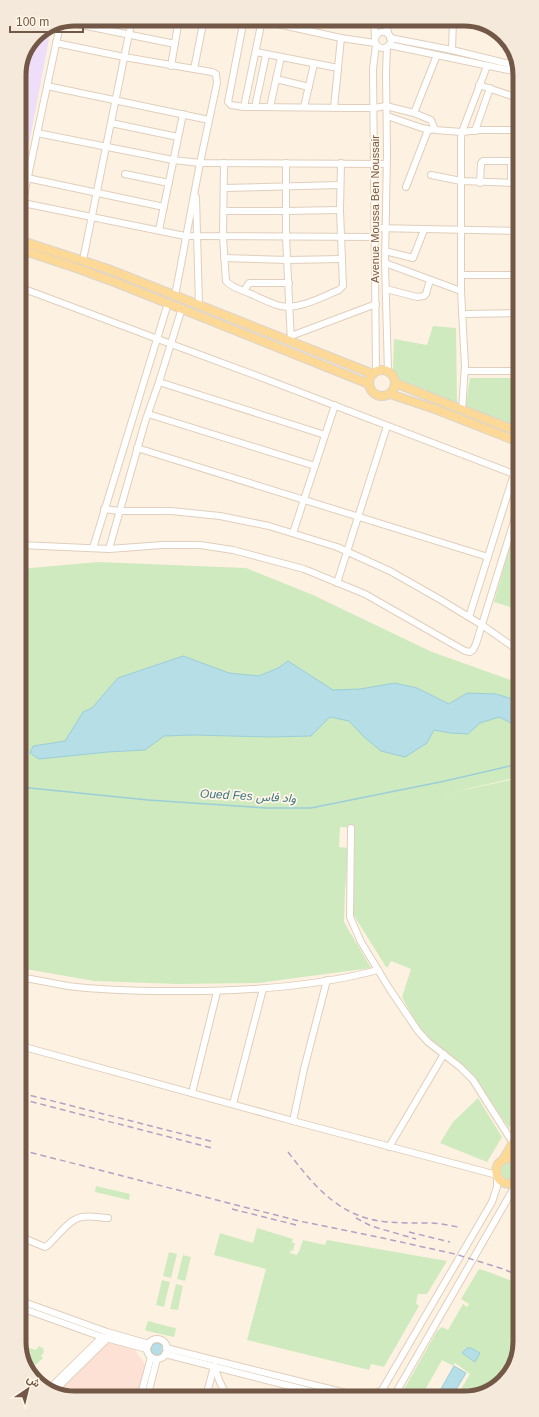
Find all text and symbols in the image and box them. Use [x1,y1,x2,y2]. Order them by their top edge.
scale bar [10,8,83,34]
text: 100 m [16,15,49,29]
street label: Avenue Moussa Ben Noussair [369,135,381,283]
water label: Oued Fes واد فاس [200,786,297,807]
north arrow [8,1369,48,1409]
text: ش [24,1372,43,1390]

